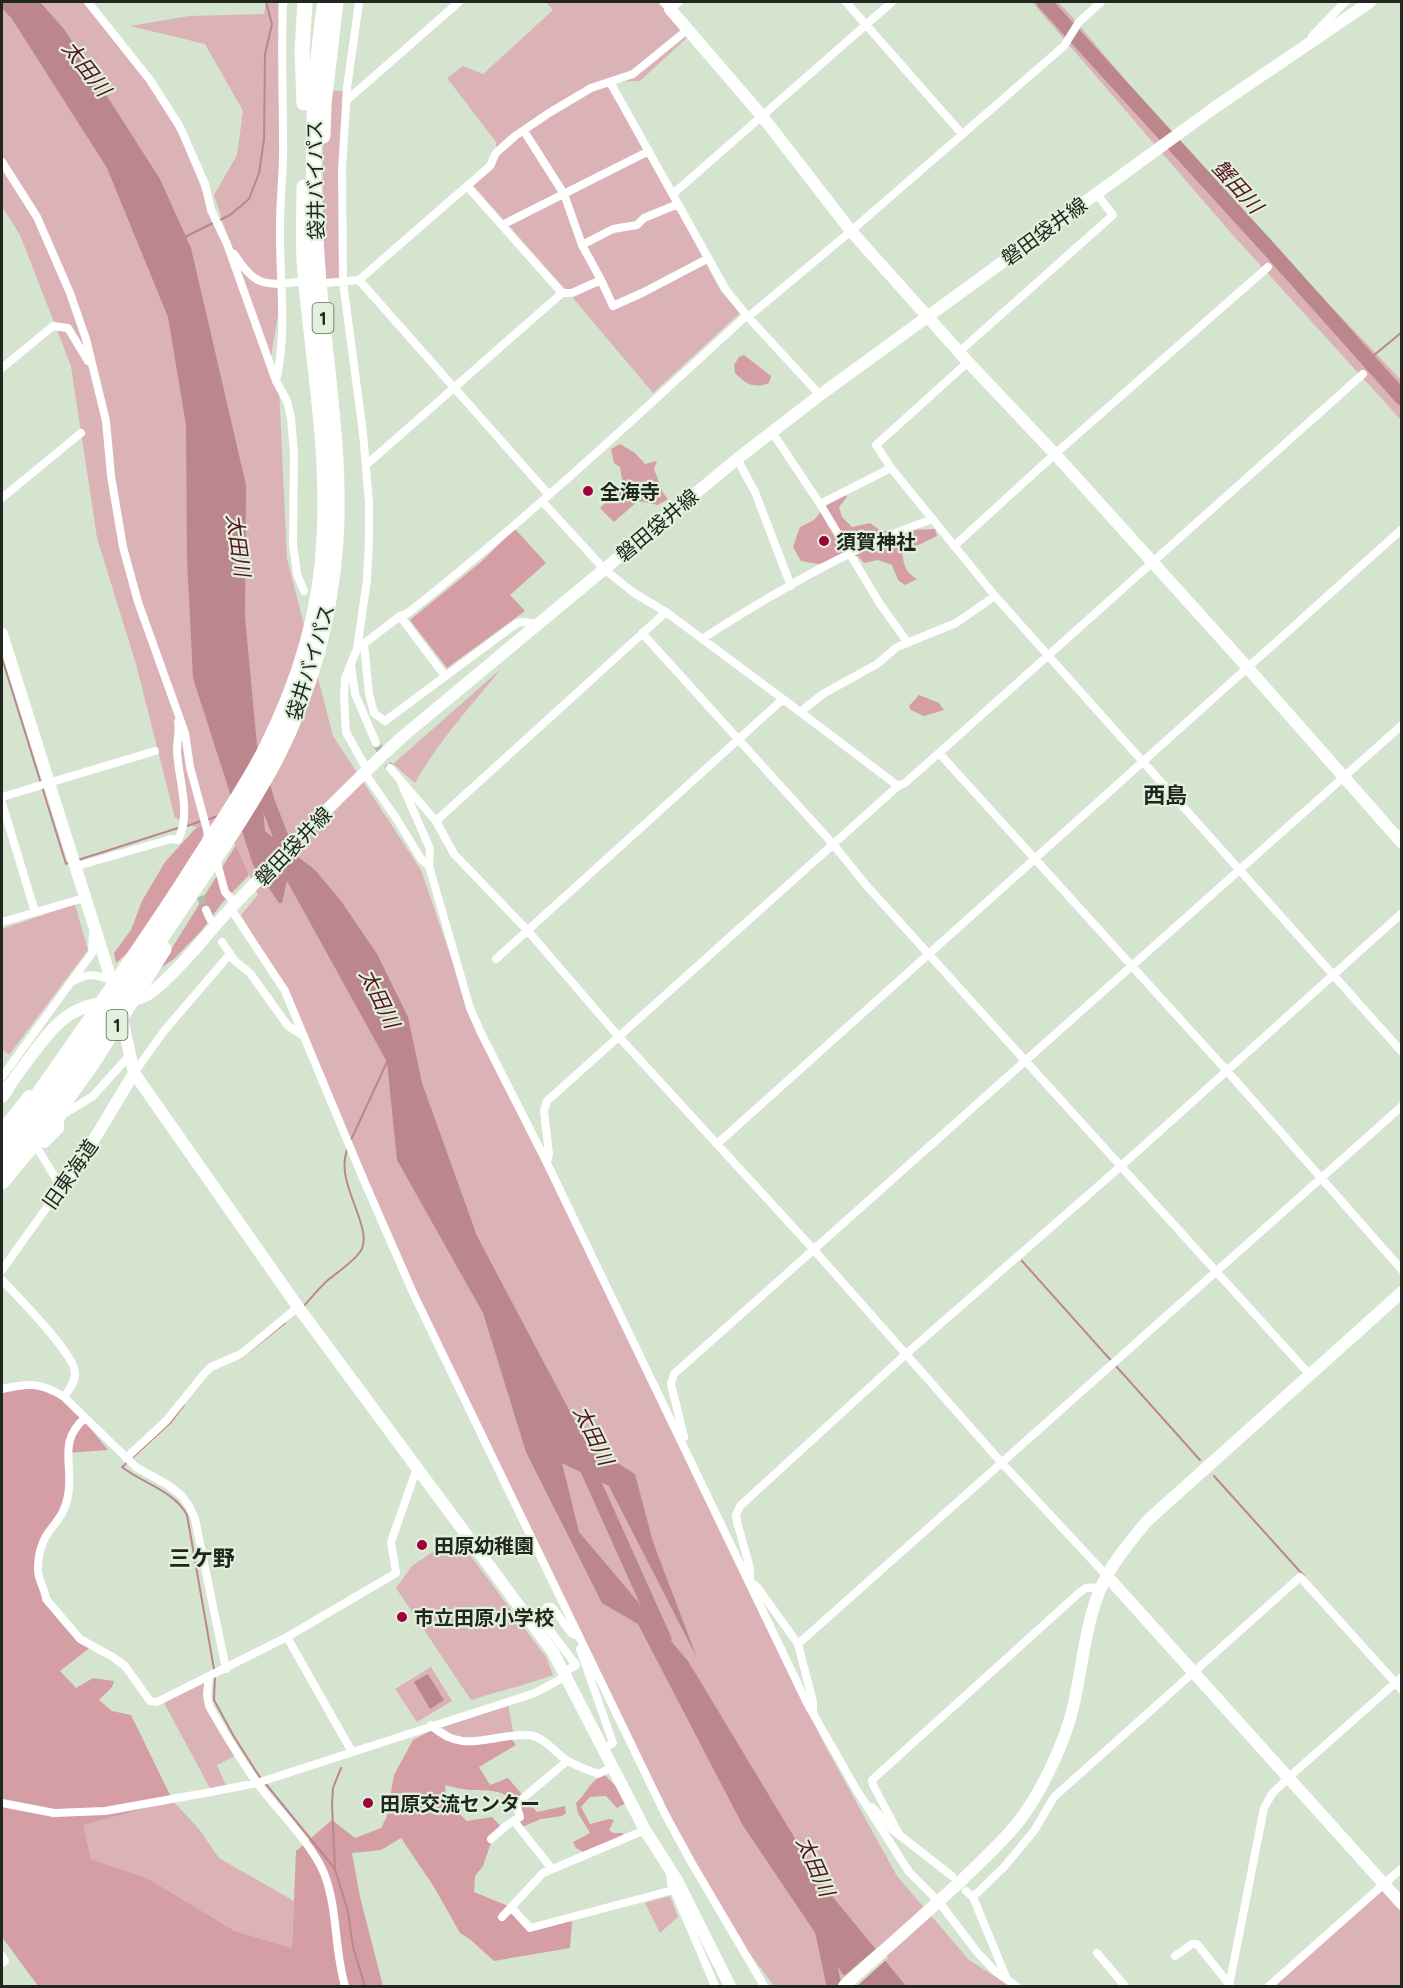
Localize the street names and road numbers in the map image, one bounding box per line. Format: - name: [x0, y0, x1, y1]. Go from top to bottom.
- street label: 袋井バイパス: [301, 120, 329, 240]
- street label: 磐田袋井線: [996, 191, 1092, 271]
- road number: 1: [312, 303, 334, 333]
- street label: 磐田袋井線: [611, 483, 703, 567]
- street label: 袋井バイパス: [281, 601, 339, 723]
- street label: 磐田袋井線: [249, 801, 337, 891]
- road number: 1: [106, 1010, 128, 1040]
- street label: 旧東海道: [37, 1134, 103, 1214]

